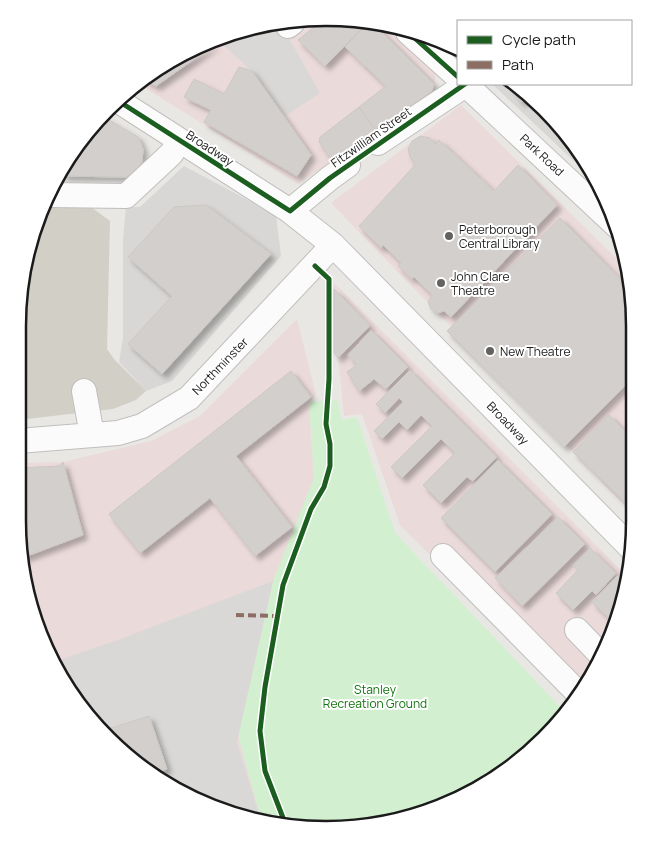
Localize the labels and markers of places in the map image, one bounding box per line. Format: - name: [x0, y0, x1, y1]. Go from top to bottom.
- place label: Peterborough Central Library: [459, 221, 540, 252]
- marker: Peterborough Central Library: [443, 230, 455, 242]
- place label: John Clare Theatre: [451, 268, 510, 299]
- marker: John Clare Theatre: [435, 277, 447, 289]
- place label: New Theatre: [500, 343, 570, 360]
- marker: New Theatre: [484, 345, 496, 357]

